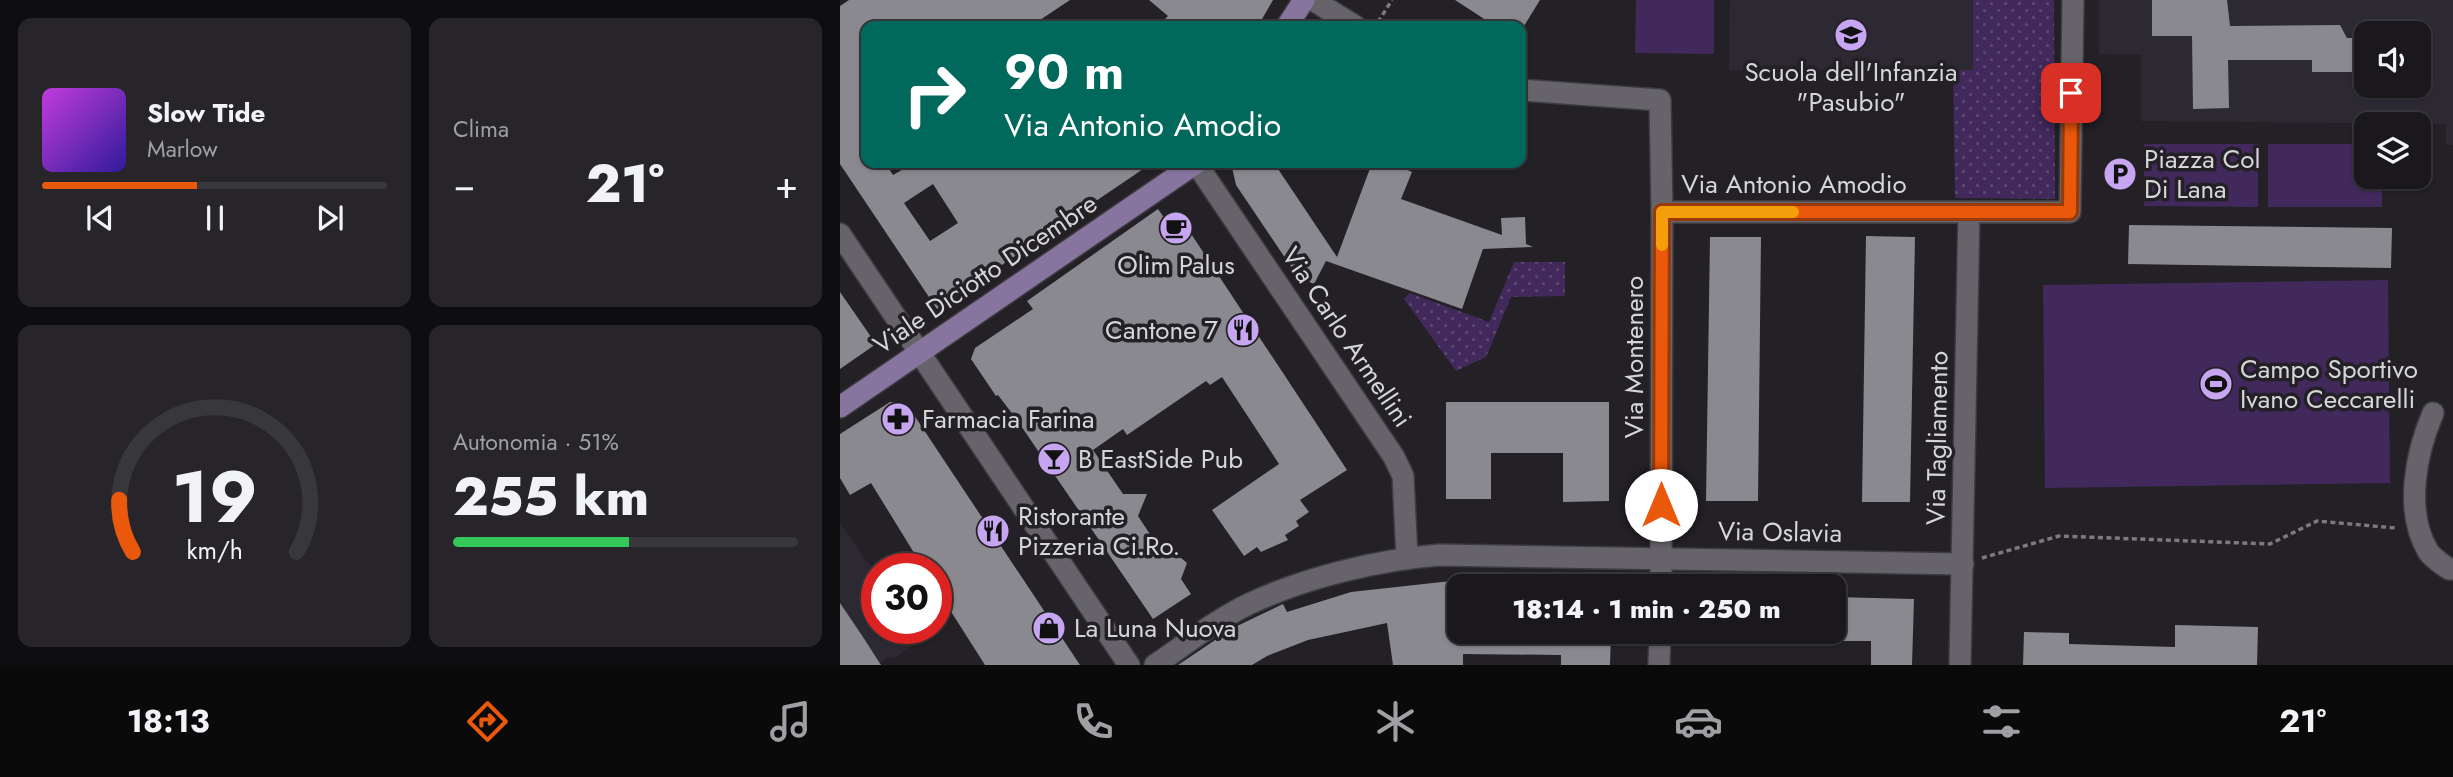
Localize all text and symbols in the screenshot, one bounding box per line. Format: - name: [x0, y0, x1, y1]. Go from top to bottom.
- school or university icon: Scuola dell'Infanzia "Pasubio": [1832, 16, 1870, 54]
- map controls: [2354, 21, 2431, 189]
- button: sound: [2354, 21, 2431, 98]
- text: 90 m: [1004, 37, 1124, 107]
- icon: right: [889, 49, 980, 140]
- place label: Scuola dell'Infanzia "Pasubio": [1744, 53, 1958, 121]
- pin: [2041, 63, 2101, 123]
- icon: arrive: [2052, 74, 2090, 112]
- text: Slow Tide: [147, 94, 266, 132]
- text: Via Antonio Amodio: [1004, 102, 1281, 148]
- text: Clima: [453, 112, 509, 146]
- button: layers: [2354, 112, 2431, 189]
- text: Marlow: [147, 132, 218, 166]
- place label: Piazza Col Di Lana: [2144, 140, 2261, 208]
- text: 21°: [586, 146, 664, 222]
- parking icon: Piazza Col Di Lana: [2101, 155, 2139, 193]
- text: −: [453, 157, 475, 212]
- text: +: [775, 157, 798, 212]
- street label: Via Antonio Amodio: [1681, 165, 1907, 203]
- street label: Viale Diciotto Dicembre: [865, 185, 1105, 363]
- icon: previous: [81, 199, 119, 237]
- icon: pause: [196, 199, 234, 237]
- icon: next: [311, 199, 349, 237]
- cafe icon: Olim Palus: [1157, 209, 1195, 247]
- street label: Via Carlo Armellini: [1272, 239, 1422, 435]
- place label: Olim Palus: [1117, 246, 1235, 284]
- street label: Via Montenero: [1615, 276, 1653, 438]
- place label: Cantone 7: [1105, 311, 1218, 349]
- restaurant icon: Cantone 7: [1224, 311, 1262, 349]
- place label: Campo Sportivo Ivano Ceccarelli: [2240, 350, 2418, 418]
- street label: Via Tagliamento: [1916, 351, 1958, 525]
- sports icon: Campo Sportivo Ivano Ceccarelli: [2197, 365, 2235, 403]
- pharmacy icon: Farmacia Farina: [879, 400, 917, 438]
- place label: Farmacia Farina: [922, 400, 1094, 438]
- text: Autonomia · 51%: [453, 425, 619, 459]
- bar icon: B EastSide Pub: [1035, 440, 1073, 478]
- place label: B EastSide Pub: [1078, 440, 1243, 478]
- text: 19: [172, 444, 257, 549]
- text: 255 km: [453, 459, 649, 535]
- position arrow: [1624, 468, 1698, 542]
- place label: Ristorante Pizzeria Ci.Ro.: [1018, 497, 1180, 565]
- restaurant icon: Ristorante Pizzeria Ci.Ro.: [974, 512, 1012, 550]
- street label: Via Oslavia: [1718, 512, 1842, 552]
- text: km/h: [186, 532, 243, 568]
- speed limit sign: 30: [861, 553, 952, 644]
- text: 18:14 · 1 min · 250 m: [1512, 590, 1781, 628]
- shop icon: La Luna Nuova: [1030, 609, 1068, 647]
- place label: La Luna Nuova: [1074, 609, 1236, 647]
- icon: directions: [463, 697, 512, 746]
- icon: music: [766, 697, 815, 746]
- icon: phone: [1069, 697, 1118, 746]
- icon: climate: [1371, 697, 1420, 746]
- icon: car: [1674, 697, 1723, 746]
- icon: filters: [1977, 697, 2026, 746]
- text: 18:13: [127, 698, 210, 744]
- text: 21°: [2279, 698, 2326, 744]

